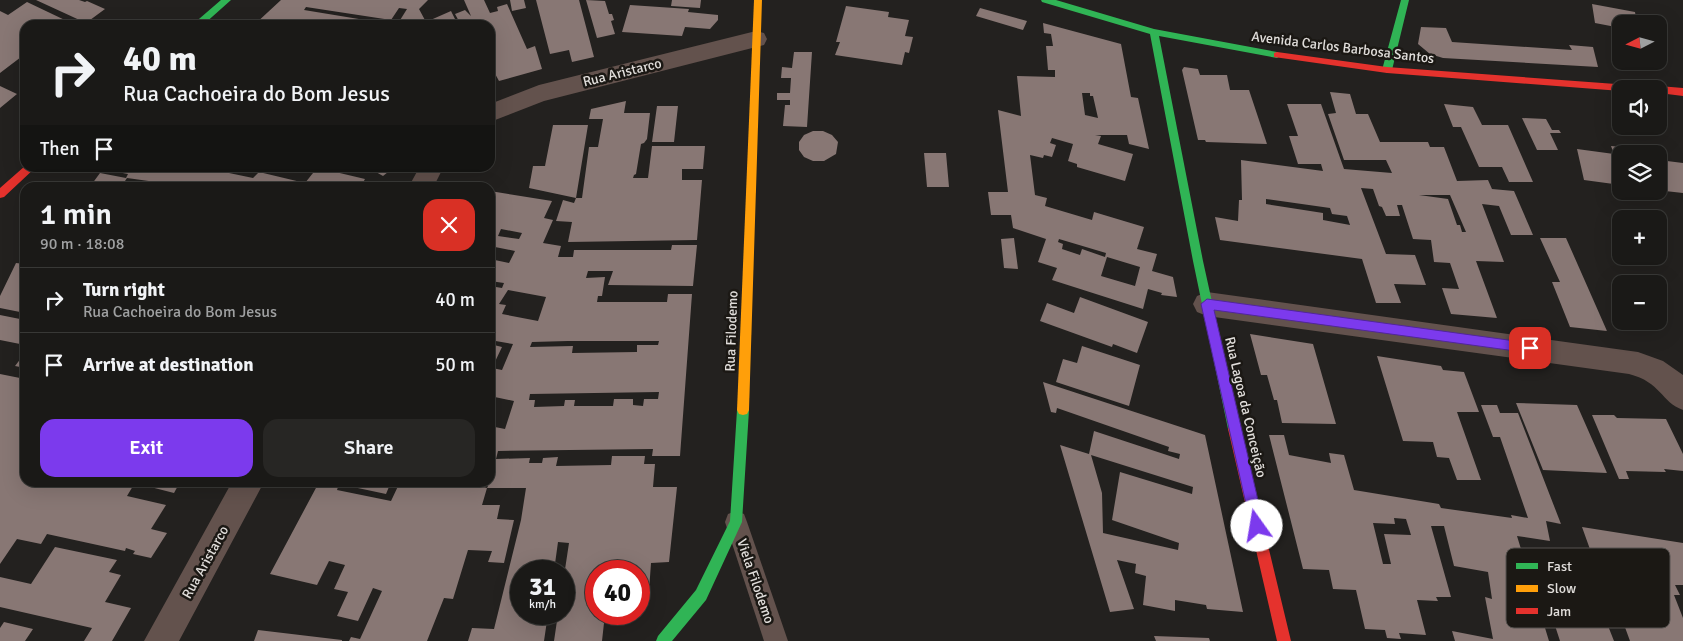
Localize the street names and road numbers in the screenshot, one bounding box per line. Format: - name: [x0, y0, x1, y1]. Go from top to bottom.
- street label: Avenida Carlos Barbosa Santos: [1251, 28, 1435, 67]
- street label: Rua Aristarco: [581, 55, 663, 90]
- street label: Rua Filodemo: [722, 290, 741, 372]
- street label: Rua Lagoa da Conceição: [1221, 335, 1270, 479]
- street label: Rua Aristarco: [178, 523, 232, 602]
- street label: Viela Filodemo: [733, 537, 778, 626]

